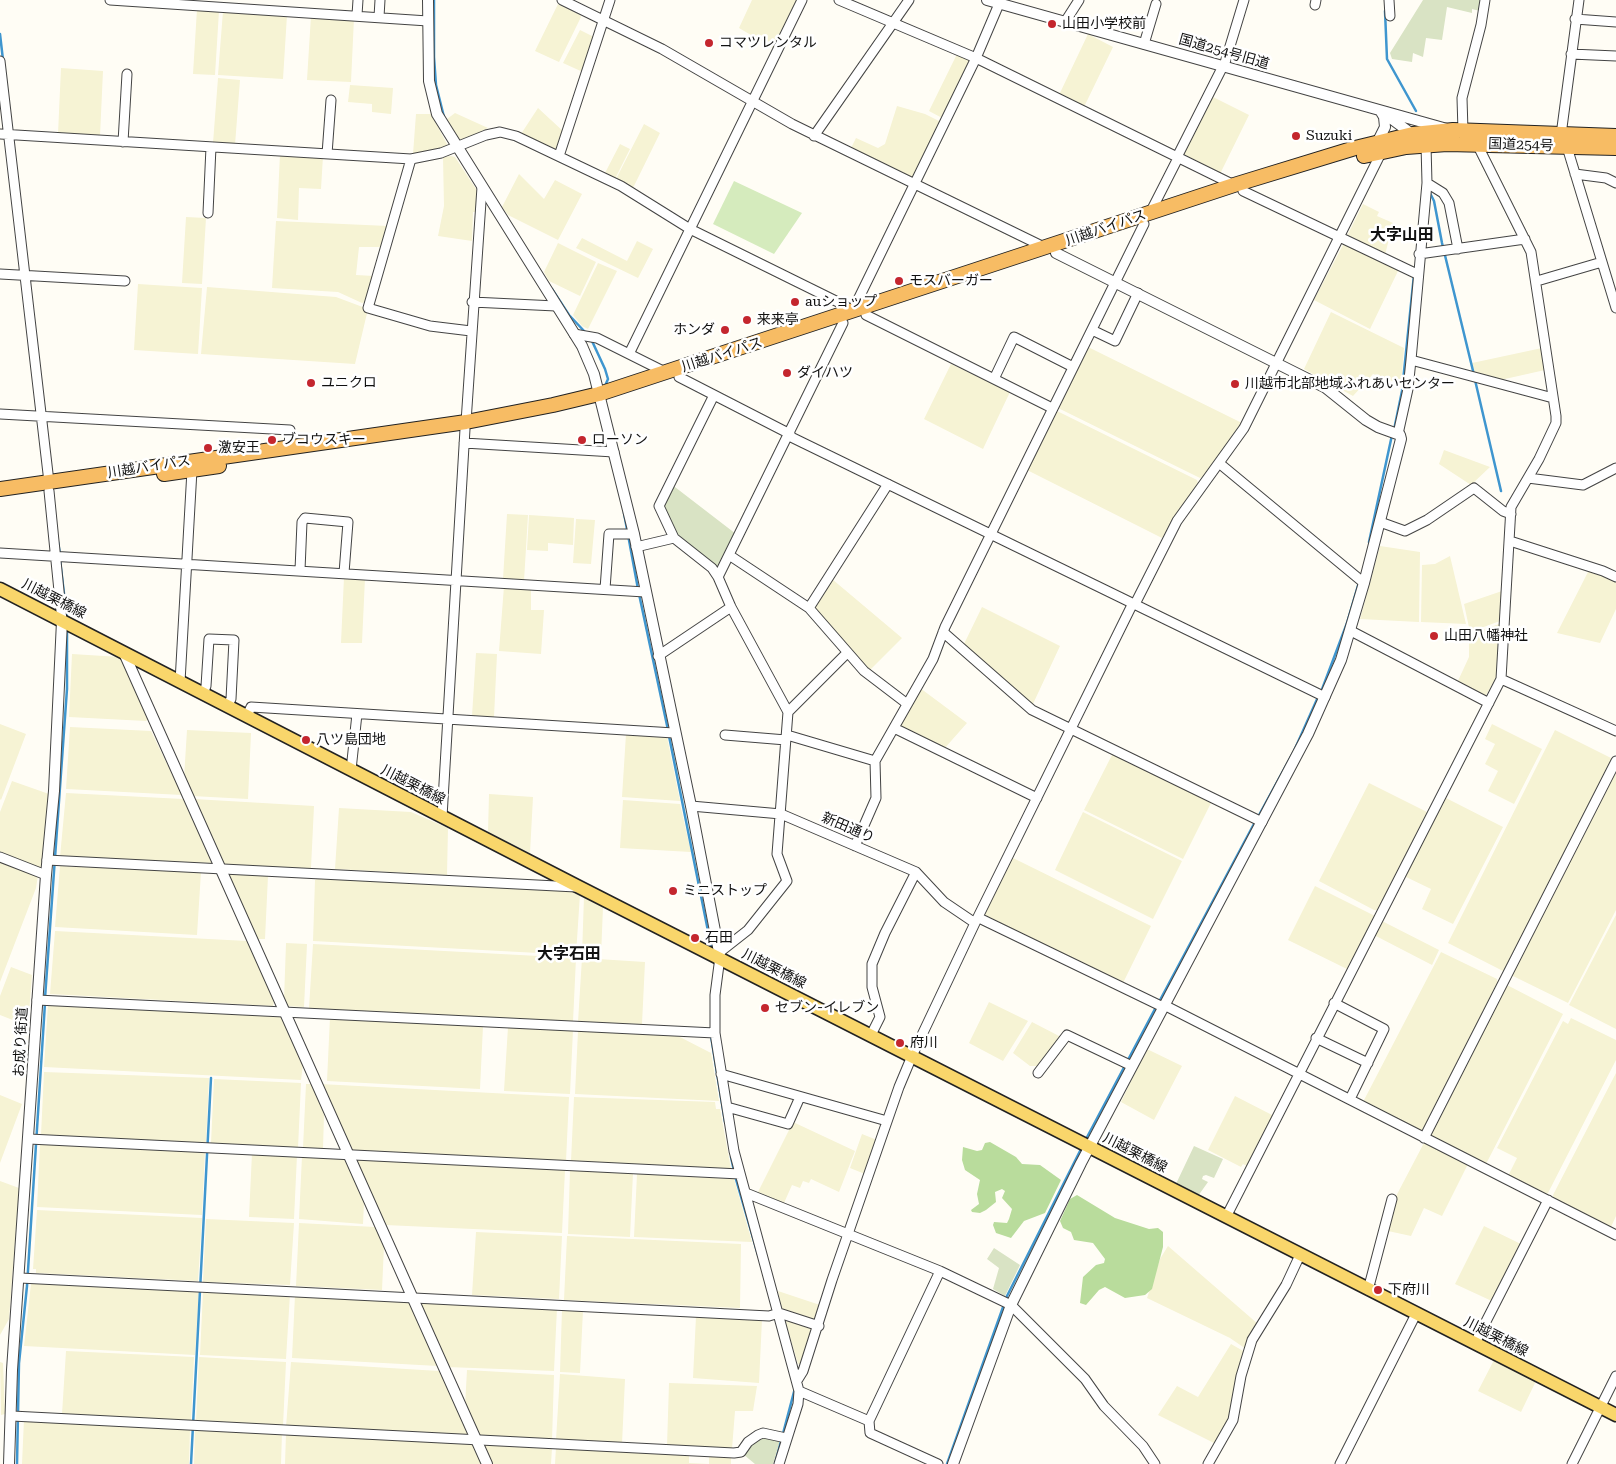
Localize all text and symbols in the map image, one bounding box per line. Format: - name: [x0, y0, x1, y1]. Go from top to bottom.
- place label: 山田小学校前: [1062, 16, 1146, 32]
- marker: 山田小学校前: [1046, 18, 1058, 30]
- street label: 国道254号旧道: [1177, 31, 1271, 73]
- place label: コマツレンタル: [719, 35, 817, 51]
- marker: コマツレンタル: [703, 37, 715, 49]
- place label: Suzuki: [1306, 128, 1352, 144]
- marker: Suzuki: [1290, 130, 1302, 142]
- street label: 国道254号: [1488, 135, 1554, 155]
- street label: 川越バイパス: [1064, 206, 1148, 250]
- district label: 大字山田: [1370, 225, 1434, 245]
- place label: モスバーガー: [909, 273, 993, 289]
- marker: モスバーガー: [893, 275, 905, 287]
- place label: auショップ: [805, 294, 877, 310]
- marker: auショップ: [789, 296, 801, 308]
- place label: 来来亭: [757, 312, 799, 328]
- marker: 来来亭: [741, 314, 753, 326]
- place label: ホンダ: [673, 322, 715, 338]
- marker: ホンダ: [719, 324, 731, 336]
- street label: 川越バイパス: [679, 334, 765, 376]
- place label: ダイハツ: [797, 365, 853, 381]
- marker: ダイハツ: [781, 367, 793, 379]
- place label: ユニクロ: [321, 375, 377, 391]
- place label: 川越市北部地域ふれあいセンター: [1245, 376, 1455, 392]
- marker: ユニクロ: [305, 377, 317, 389]
- marker: 川越市北部地域ふれあいセンター: [1229, 378, 1241, 390]
- place label: ブコウスキー: [282, 432, 366, 448]
- place label: ローソン: [592, 432, 648, 448]
- marker: ブコウスキー: [266, 434, 278, 446]
- marker: ローソン: [576, 434, 588, 446]
- place label: 激安王: [218, 440, 260, 456]
- marker: 激安王: [202, 442, 214, 454]
- street label: 川越バイパス: [106, 452, 192, 482]
- street label: 川越栗橋線: [19, 576, 89, 622]
- place label: 山田八幡神社: [1444, 628, 1528, 644]
- marker: 山田八幡神社: [1428, 630, 1440, 642]
- place label: 八ツ島団地: [316, 732, 386, 748]
- marker: 八ツ島団地: [300, 734, 312, 746]
- street label: 川越栗橋線: [378, 762, 448, 808]
- street label: 新田通り: [819, 809, 877, 847]
- place label: ミニストップ: [683, 883, 767, 899]
- marker: ミニストップ: [667, 885, 679, 897]
- place label: 石田: [705, 930, 733, 946]
- marker: 石田: [689, 932, 701, 944]
- district label: 大字石田: [537, 944, 601, 964]
- street label: 川越栗橋線: [739, 946, 809, 992]
- place label: セブン-イレブン: [775, 1000, 879, 1016]
- marker: セブン-イレブン: [759, 1002, 771, 1014]
- street label: お成り街道: [11, 1007, 31, 1077]
- place label: 府川: [910, 1035, 938, 1051]
- marker: 府川: [894, 1037, 906, 1049]
- street label: 川越栗橋線: [1100, 1130, 1170, 1176]
- place label: 下府川: [1388, 1282, 1430, 1298]
- marker: 下府川: [1372, 1284, 1384, 1296]
- street label: 川越栗橋線: [1461, 1314, 1531, 1360]

